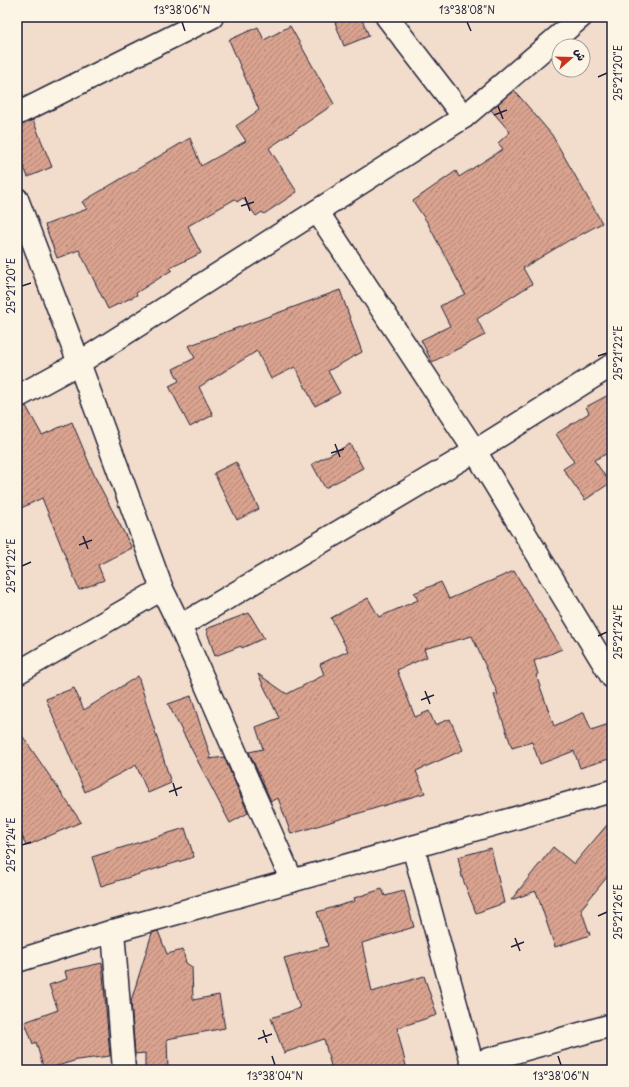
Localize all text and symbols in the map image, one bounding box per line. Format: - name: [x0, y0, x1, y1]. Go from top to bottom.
- text: 13°38'06"N: [154, 2, 210, 17]
- text: 13°38'08"N: [439, 2, 495, 17]
- north arrow: [551, 38, 591, 78]
- text: 25°21'20"E: [610, 45, 625, 101]
- text: ش: [571, 46, 591, 63]
- text: 25°21'20"E: [3, 258, 18, 314]
- text: 25°21'22"E: [610, 325, 625, 381]
- text: 25°21'22"E: [3, 538, 18, 594]
- text: 25°21'24"E: [610, 604, 625, 660]
- text: 25°21'24"E: [3, 817, 18, 873]
- text: 25°21'26"E: [610, 884, 625, 940]
- text: 13°38'04"N: [247, 1068, 303, 1083]
- text: 13°38'06"N: [533, 1068, 589, 1083]

